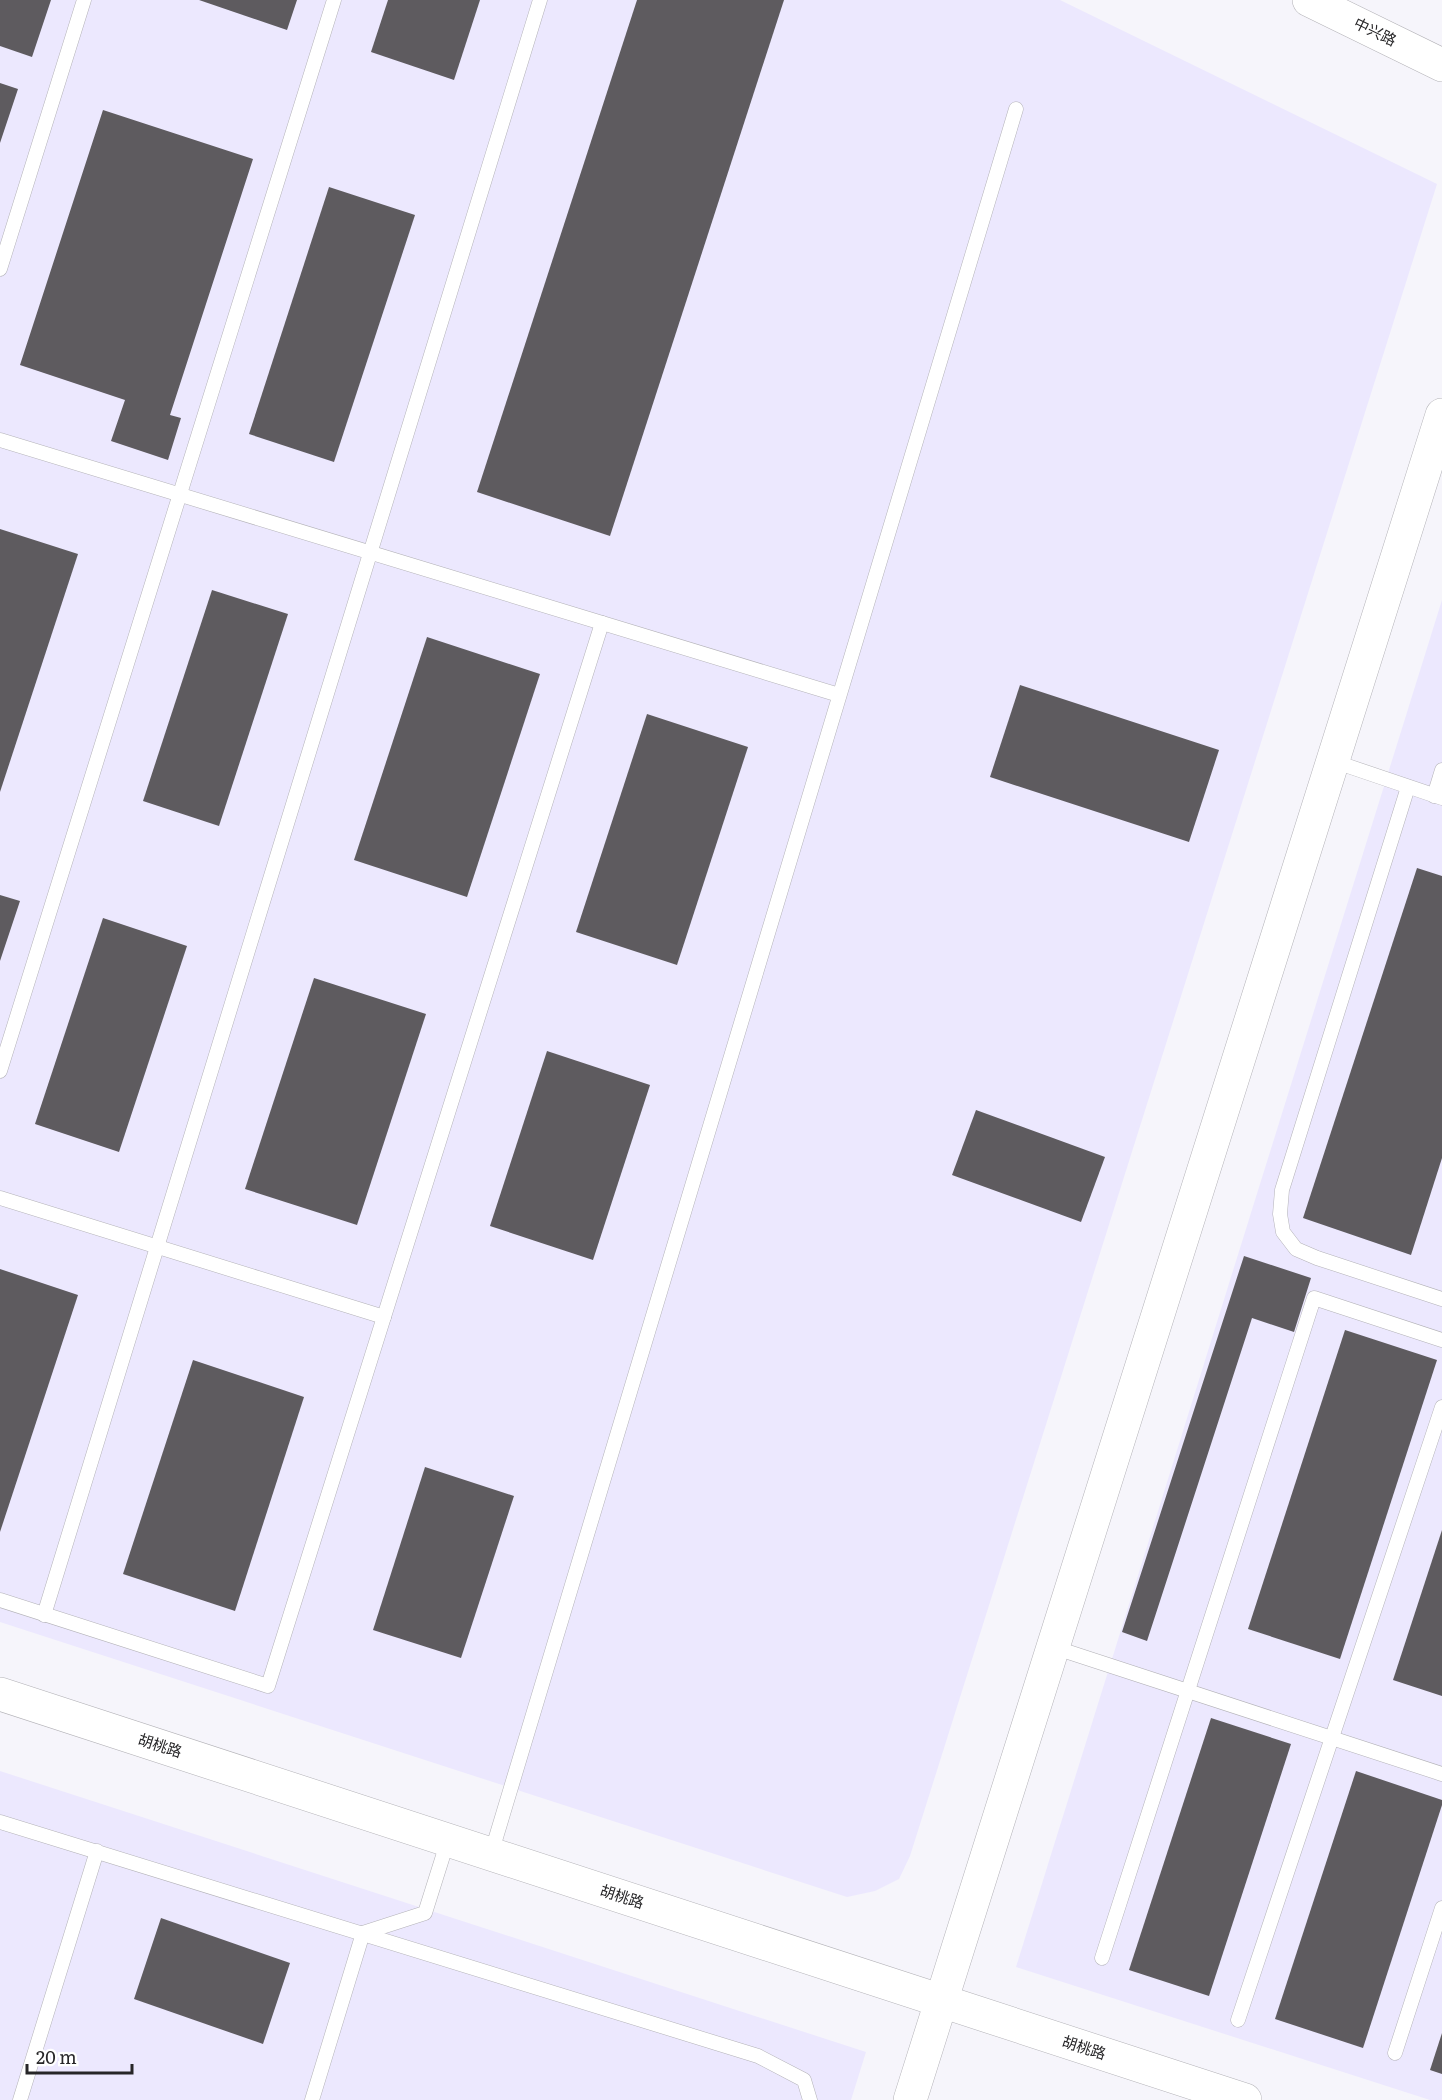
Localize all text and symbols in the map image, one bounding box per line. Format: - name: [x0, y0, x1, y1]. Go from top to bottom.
- street label: 中兴路: [1350, 10, 1401, 51]
- street label: 胡桃路: [136, 1727, 185, 1762]
- street label: 胡桃路: [598, 1878, 647, 1913]
- street label: 胡桃路: [1060, 2029, 1109, 2064]
- scale bar: [27, 2037, 132, 2075]
- text: 20 m: [36, 2043, 77, 2070]

